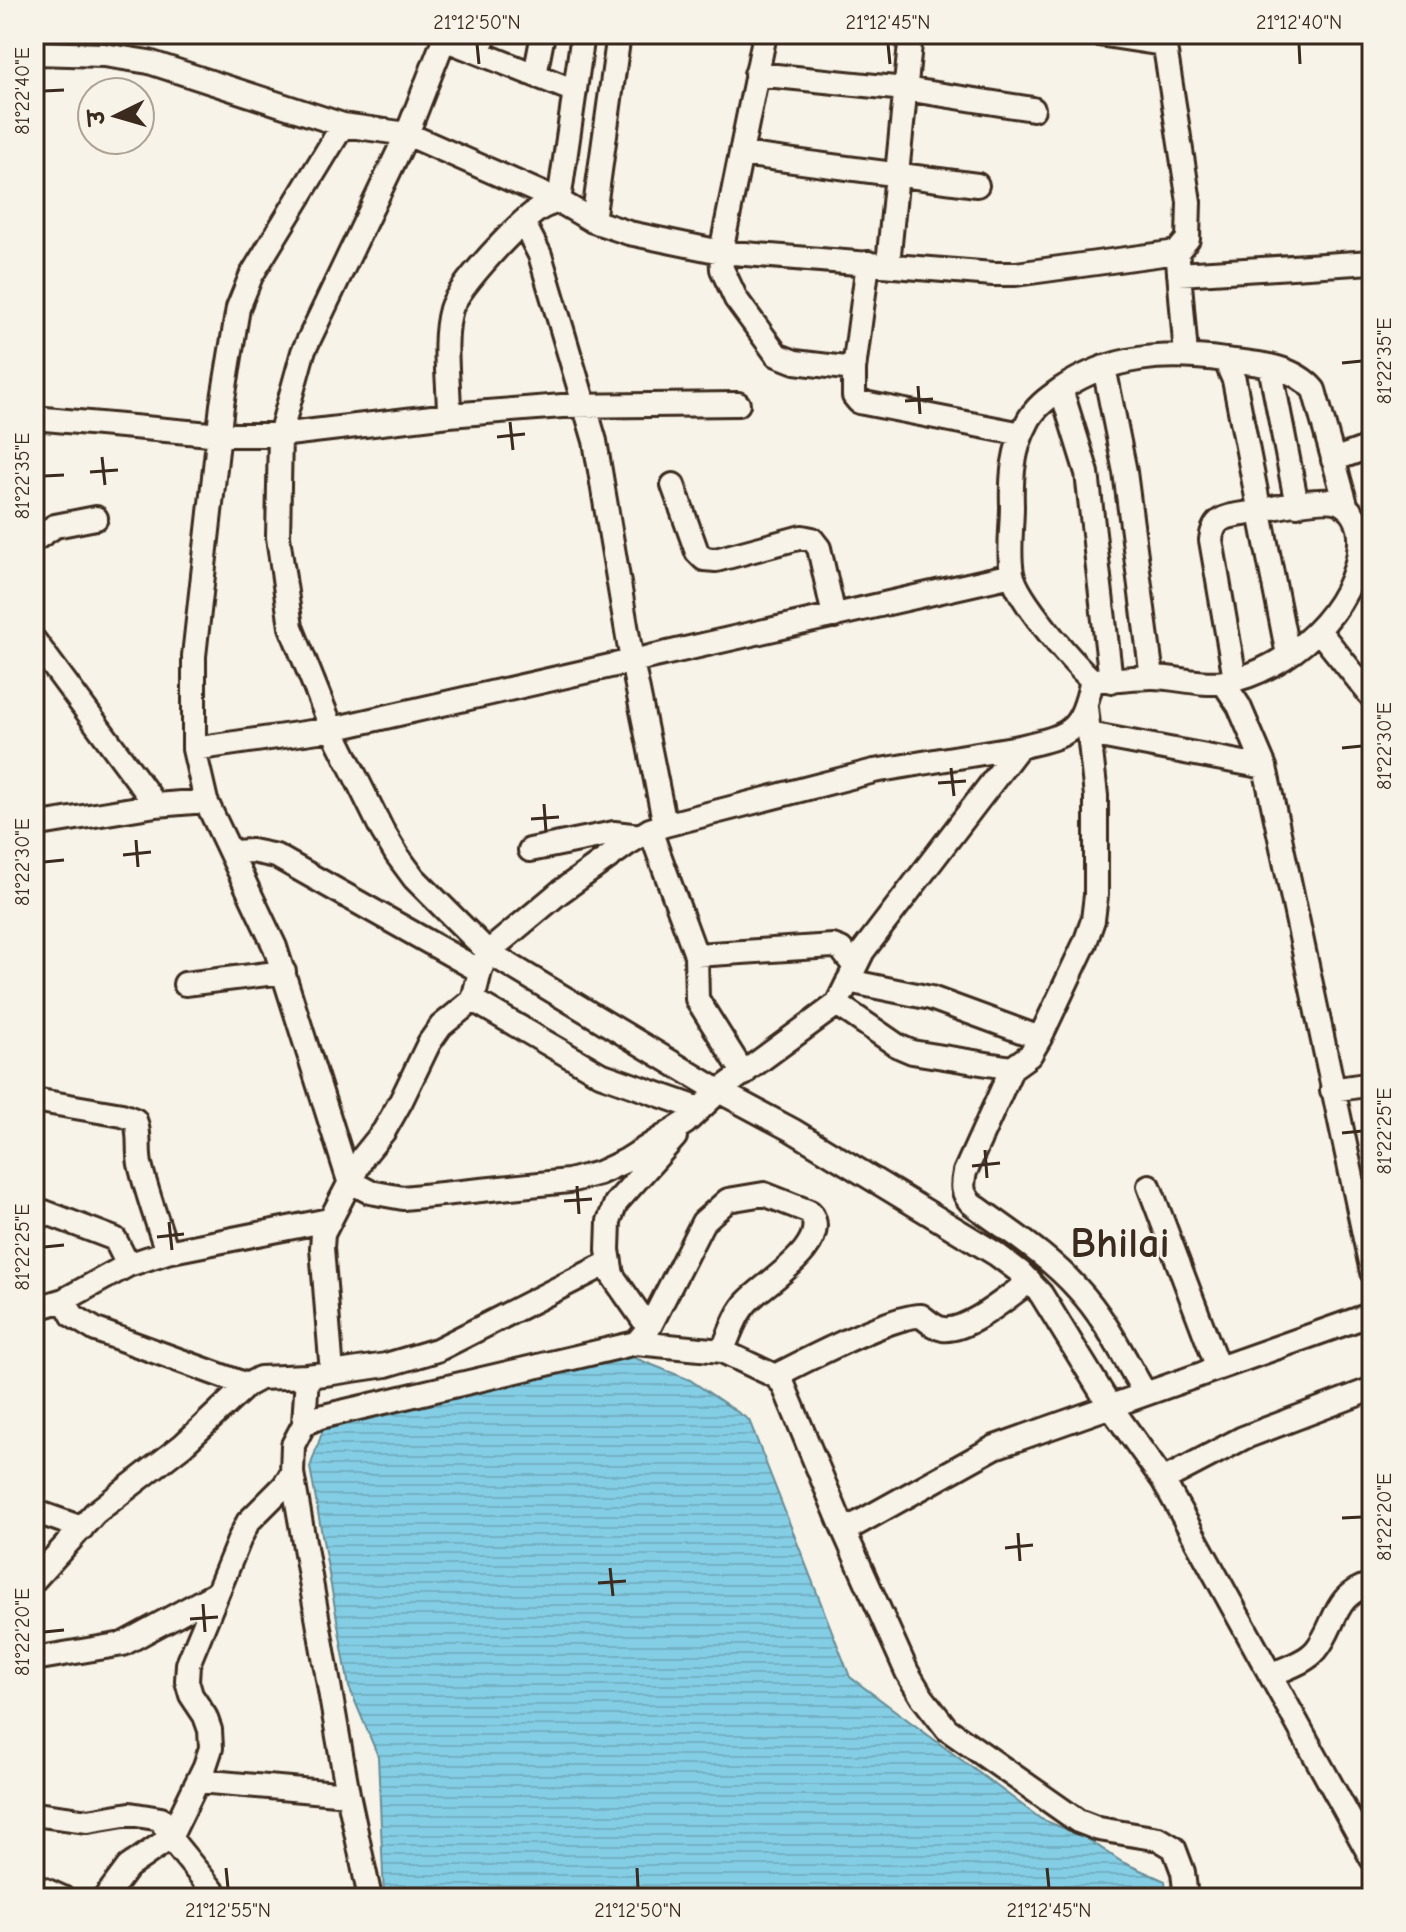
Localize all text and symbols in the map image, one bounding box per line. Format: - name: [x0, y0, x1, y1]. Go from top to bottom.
- text: 21°12'50"N: [433, 11, 521, 34]
- text: 21°12'45"N: [846, 11, 930, 34]
- text: 21°12'40"N: [1256, 11, 1342, 34]
- text: 81°22'40"E: [11, 47, 34, 135]
- north arrow: [76, 76, 156, 156]
- text: उ: [83, 107, 111, 128]
- text: 81°22'35"E: [1373, 318, 1396, 404]
- text: 81°22'35"E: [11, 433, 34, 519]
- text: 81°22'30"E: [1373, 702, 1396, 790]
- text: 81°22'30"E: [11, 818, 34, 906]
- text: 81°22'25"E: [1373, 1088, 1396, 1174]
- text: 81°22'25"E: [11, 1204, 34, 1290]
- district label: Bhilai: [1070, 1219, 1170, 1268]
- text: 81°22'20"E: [1373, 1473, 1396, 1561]
- text: 81°22'20"E: [11, 1588, 34, 1676]
- text: 21°12'55"N: [185, 1899, 271, 1922]
- text: 21°12'50"N: [594, 1899, 682, 1922]
- text: 21°12'45"N: [1007, 1899, 1091, 1922]

